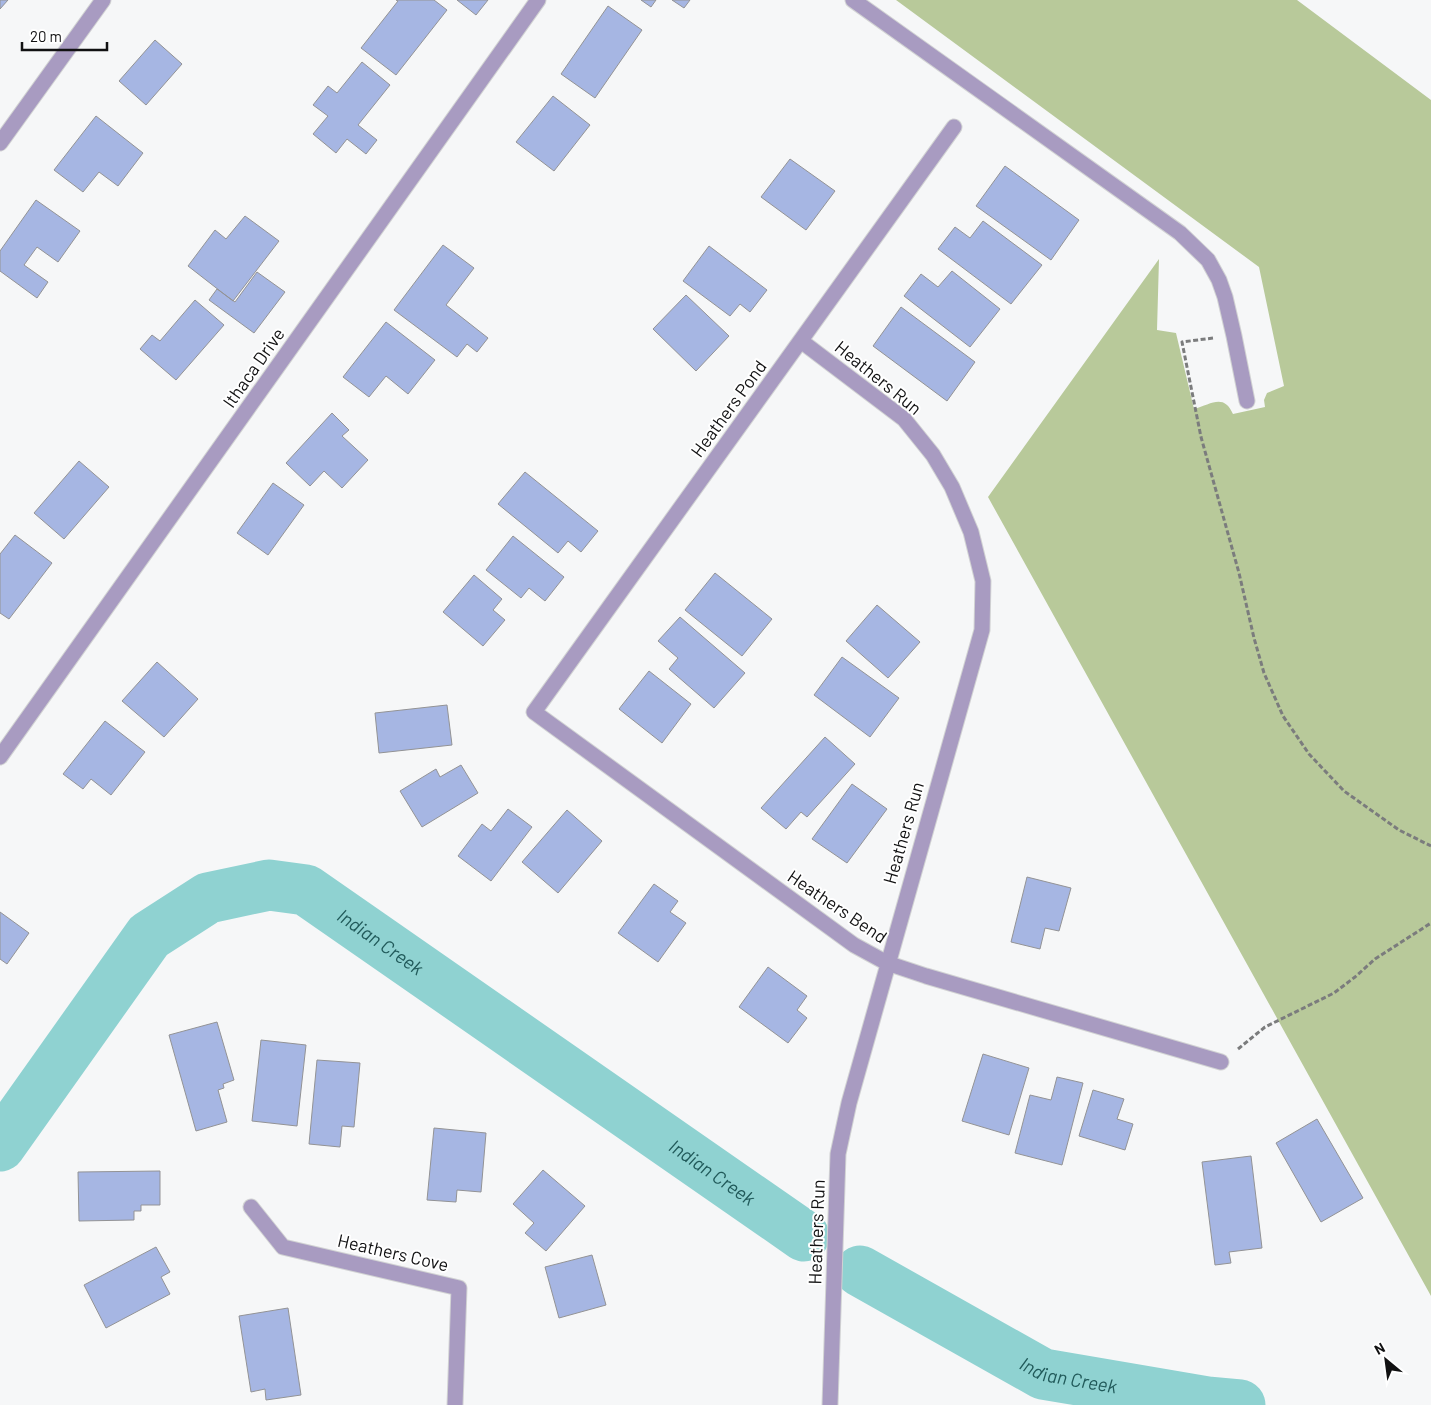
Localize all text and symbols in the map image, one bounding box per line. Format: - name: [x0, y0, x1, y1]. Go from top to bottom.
- scale bar: [22, 20, 108, 52]
- text: 20 m: [30, 27, 62, 45]
- street label: Ithaca Drive: [218, 323, 289, 412]
- street label: Heathers Run: [831, 336, 926, 419]
- street label: Heathers Pond: [686, 356, 771, 461]
- street label: Heathers Run: [878, 779, 928, 886]
- street label: Heathers Bend: [784, 865, 891, 947]
- water label: Indian Creek: [333, 903, 429, 980]
- water label: Indian Creek: [665, 1134, 761, 1210]
- street label: Heathers Run: [803, 1179, 829, 1285]
- street label: Heathers Cove: [336, 1229, 451, 1275]
- north arrow: [1361, 1335, 1411, 1385]
- text: N: [1371, 1339, 1388, 1358]
- water label: Indian Creek: [1016, 1351, 1120, 1398]

